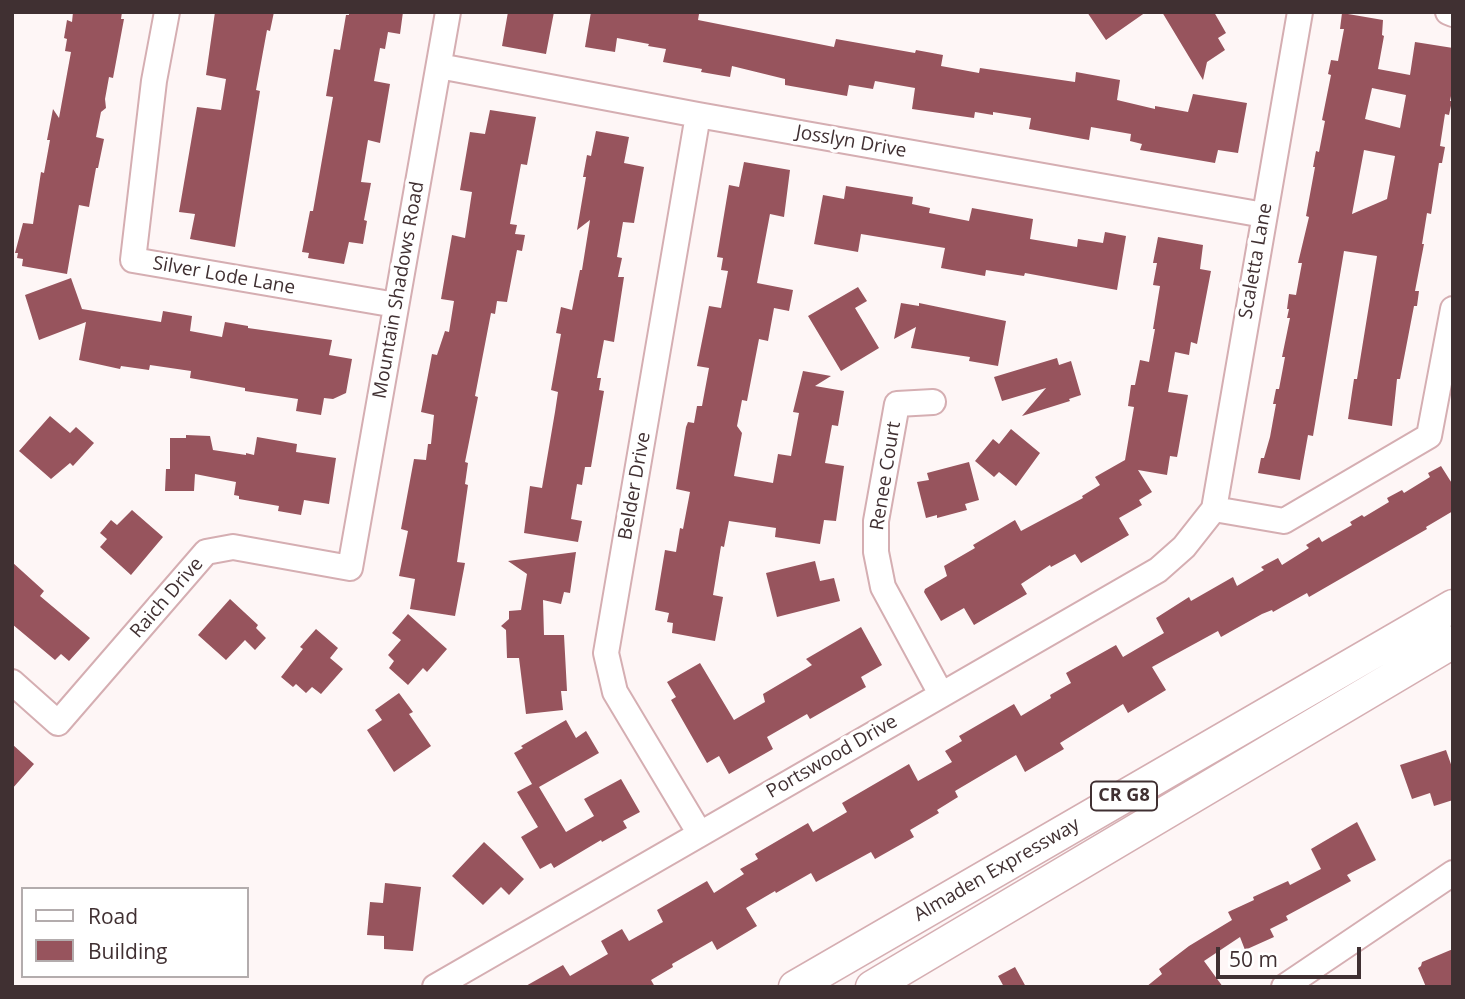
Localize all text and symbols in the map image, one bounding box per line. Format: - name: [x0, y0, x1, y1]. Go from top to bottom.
- street label: Josslyn Drive: [794, 121, 908, 163]
- street label: Mountain Shadows Road: [369, 180, 429, 400]
- street label: Scaletta Lane: [1235, 201, 1277, 321]
- street label: Silver Lode Lane: [151, 252, 297, 300]
- street label: Renee Court: [866, 420, 906, 532]
- street label: Belder Drive: [614, 430, 656, 542]
- street label: Raich Drive: [126, 553, 208, 643]
- street label: Portswood Drive: [763, 710, 901, 804]
- road number: CR G8: [1091, 782, 1157, 810]
- street label: Almaden Expressway: [910, 813, 1084, 927]
- legend: [21, 887, 248, 978]
- text: Road: [88, 902, 138, 930]
- scale bar: [1220, 932, 1365, 976]
- text: Building: [88, 937, 167, 965]
- text: 50 m: [1229, 945, 1278, 973]

